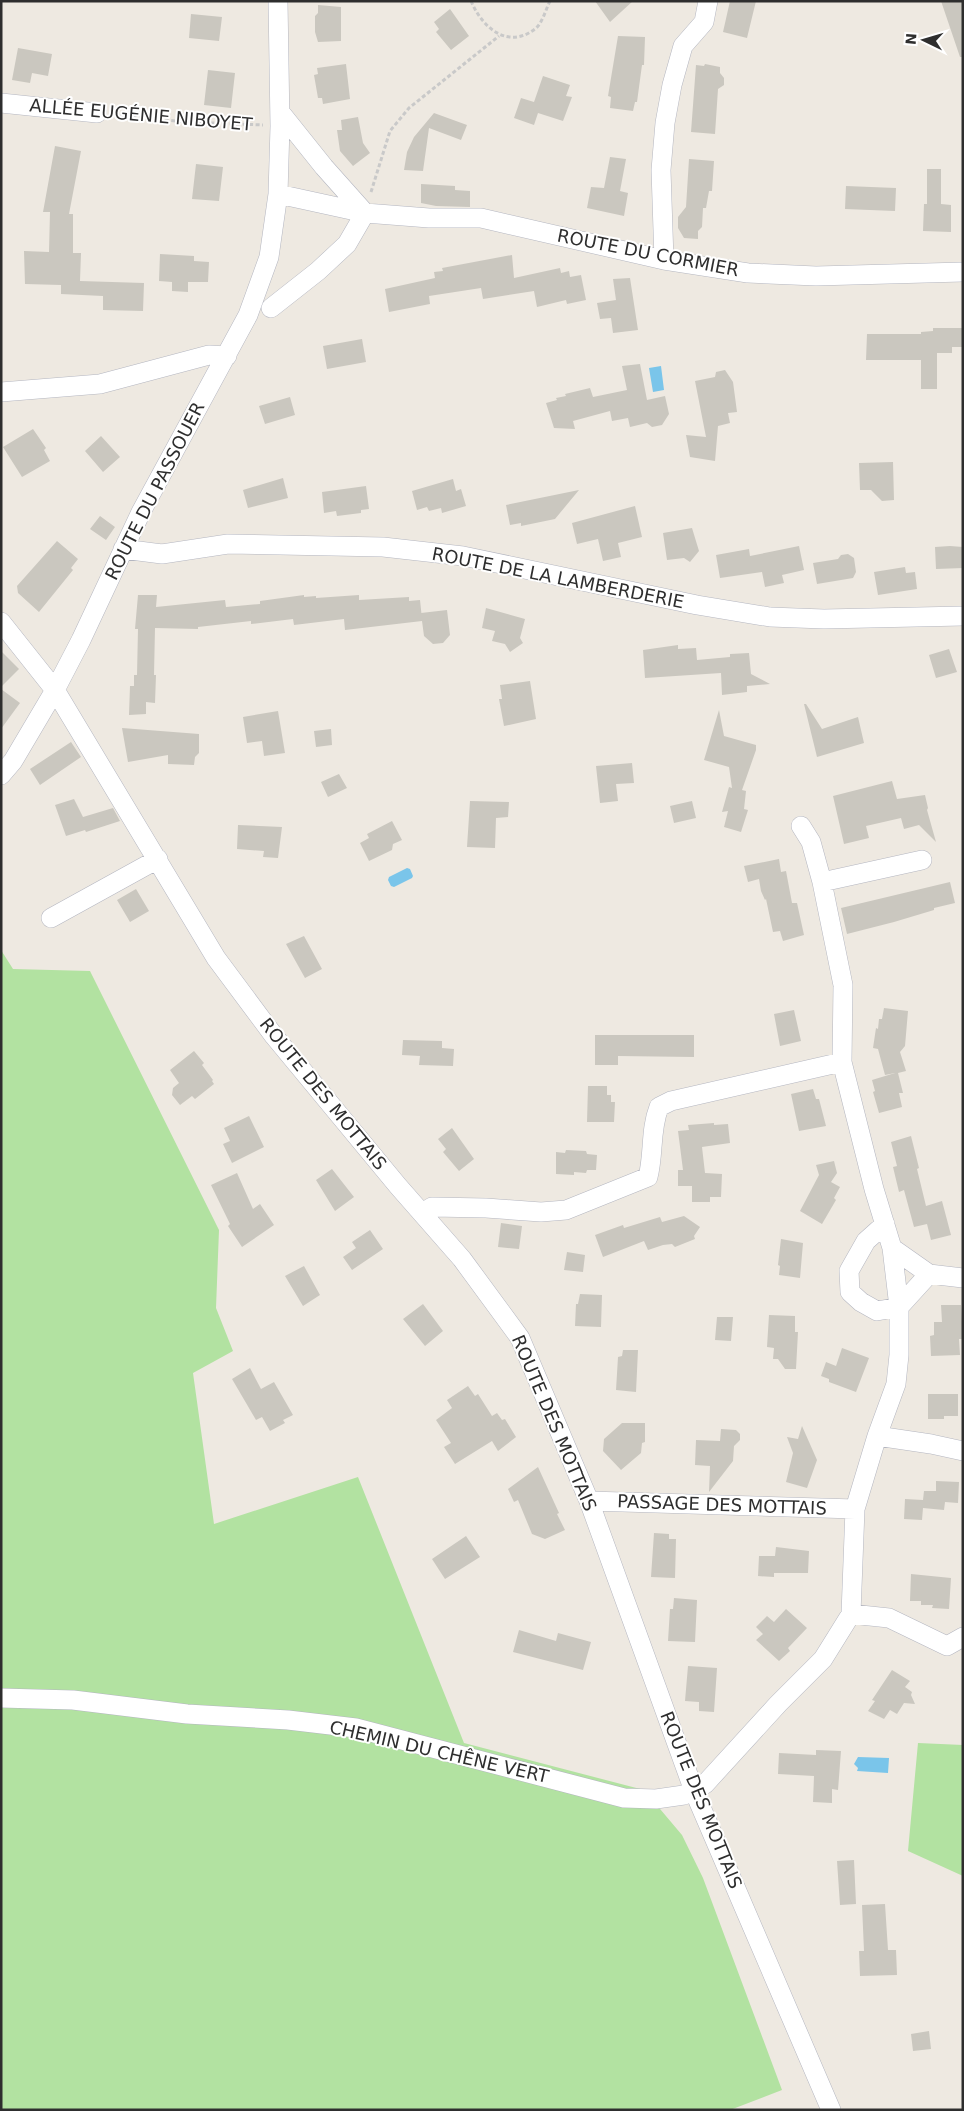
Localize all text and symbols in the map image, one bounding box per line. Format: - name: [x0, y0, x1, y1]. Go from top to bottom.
- north arrow: [899, 15, 949, 65]
- text: N: [903, 32, 920, 45]
- street label: ALLÉE EUGÉNIE NIBOYET: [29, 94, 254, 135]
- street label: ROUTE DU CORMIER: [555, 225, 741, 280]
- street label: ROUTE DU PASSOUER: [101, 398, 209, 583]
- street label: ROUTE DE LA LAMBERDERIE: [430, 543, 686, 612]
- street label: ROUTE DES MOTTAIS: [256, 1014, 391, 1174]
- street label: ROUTE DES MOTTAIS: [508, 1332, 601, 1514]
- street label: PASSAGE DES MOTTAIS: [617, 1490, 827, 1519]
- street label: ROUTE DES MOTTAIS: [656, 1708, 747, 1892]
- street label: CHEMIN DU CHÊNE VERT: [328, 1716, 552, 1787]

